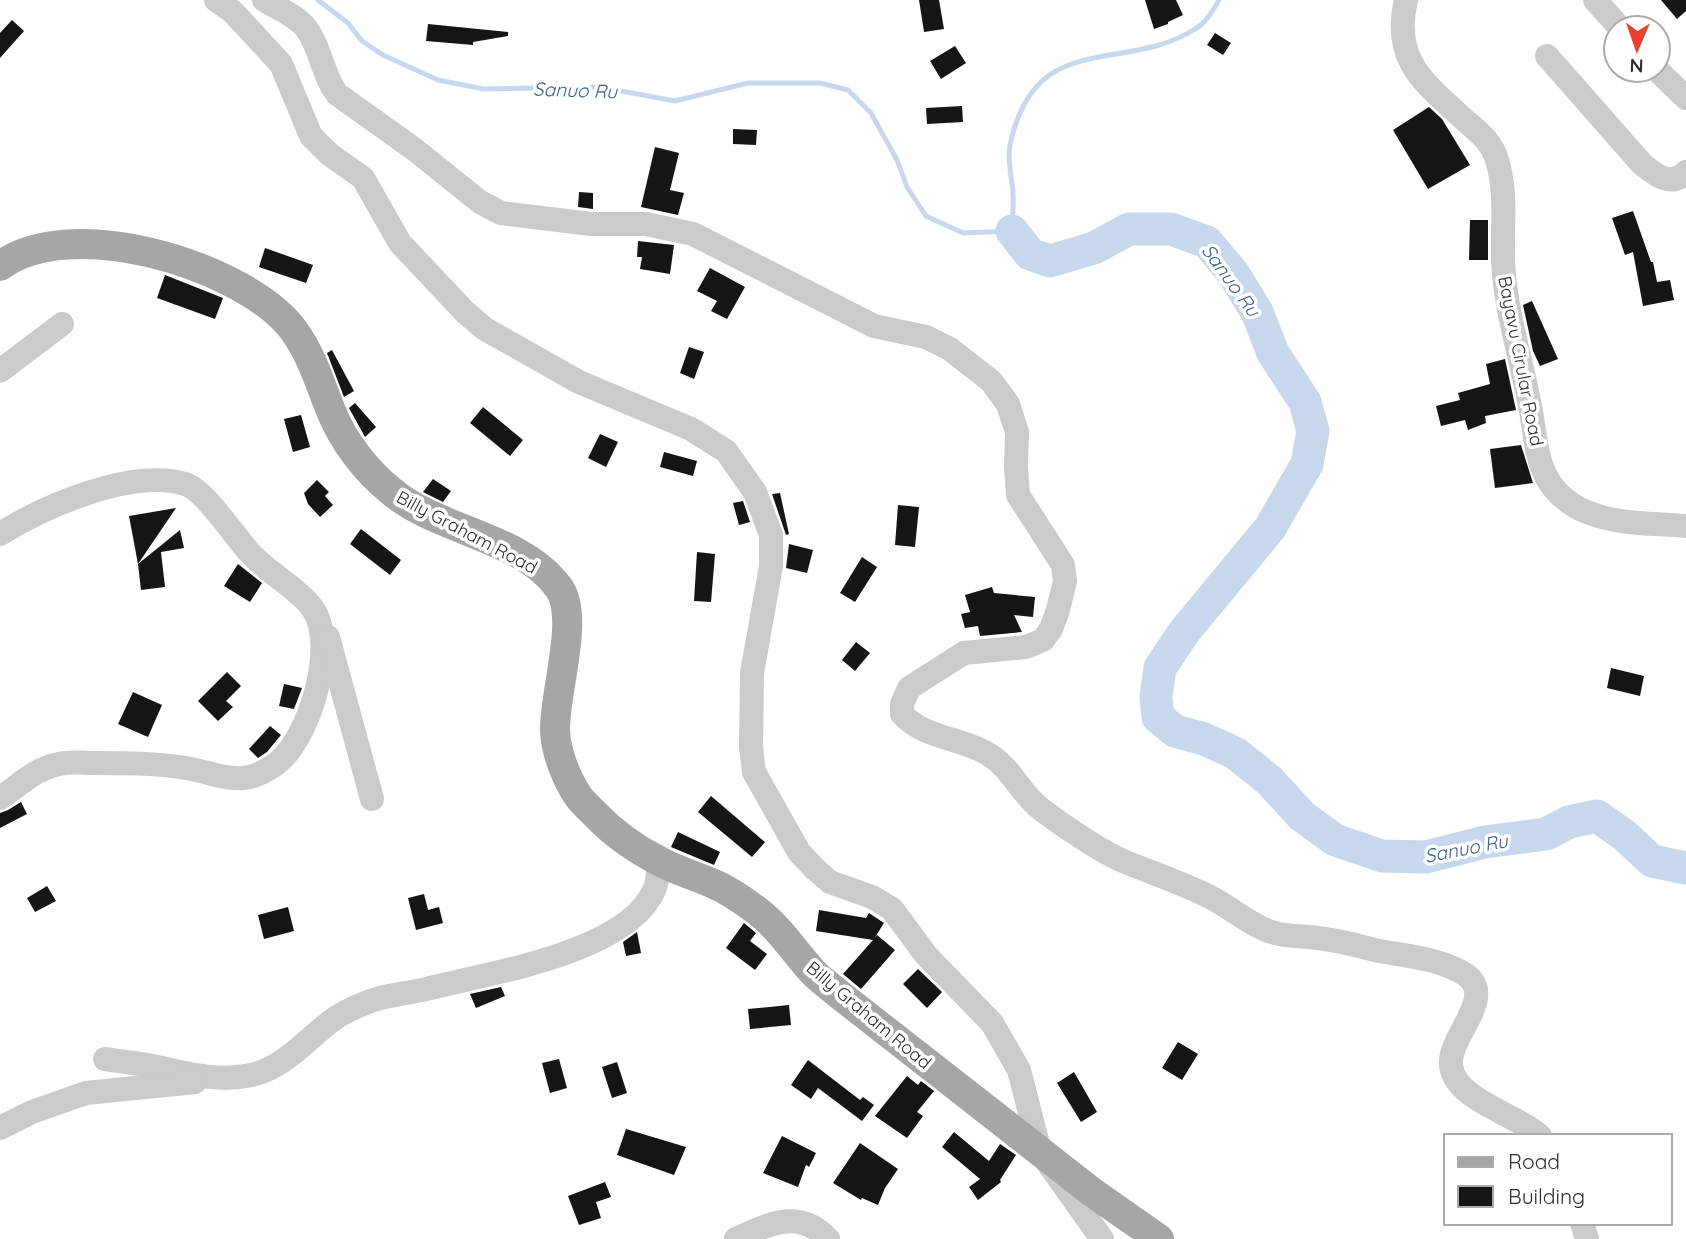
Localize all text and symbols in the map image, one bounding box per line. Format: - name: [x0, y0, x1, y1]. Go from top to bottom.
- north arrow: [1602, 14, 1672, 84]
- text: N: [1629, 54, 1644, 78]
- water label: Sanuo Ru: [533, 77, 619, 103]
- water label: Sanuo Ru: [1197, 239, 1266, 322]
- street label: Bayavu Cirular Road: [1493, 274, 1549, 448]
- street label: Billy Graham Road: [393, 485, 541, 579]
- water label: Sanuo Ru: [1422, 828, 1511, 868]
- street label: Billy Graham Road: [802, 956, 936, 1074]
- legend: [1444, 1134, 1672, 1225]
- text: Road: [1508, 1148, 1560, 1174]
- text: Building: [1508, 1183, 1585, 1209]

